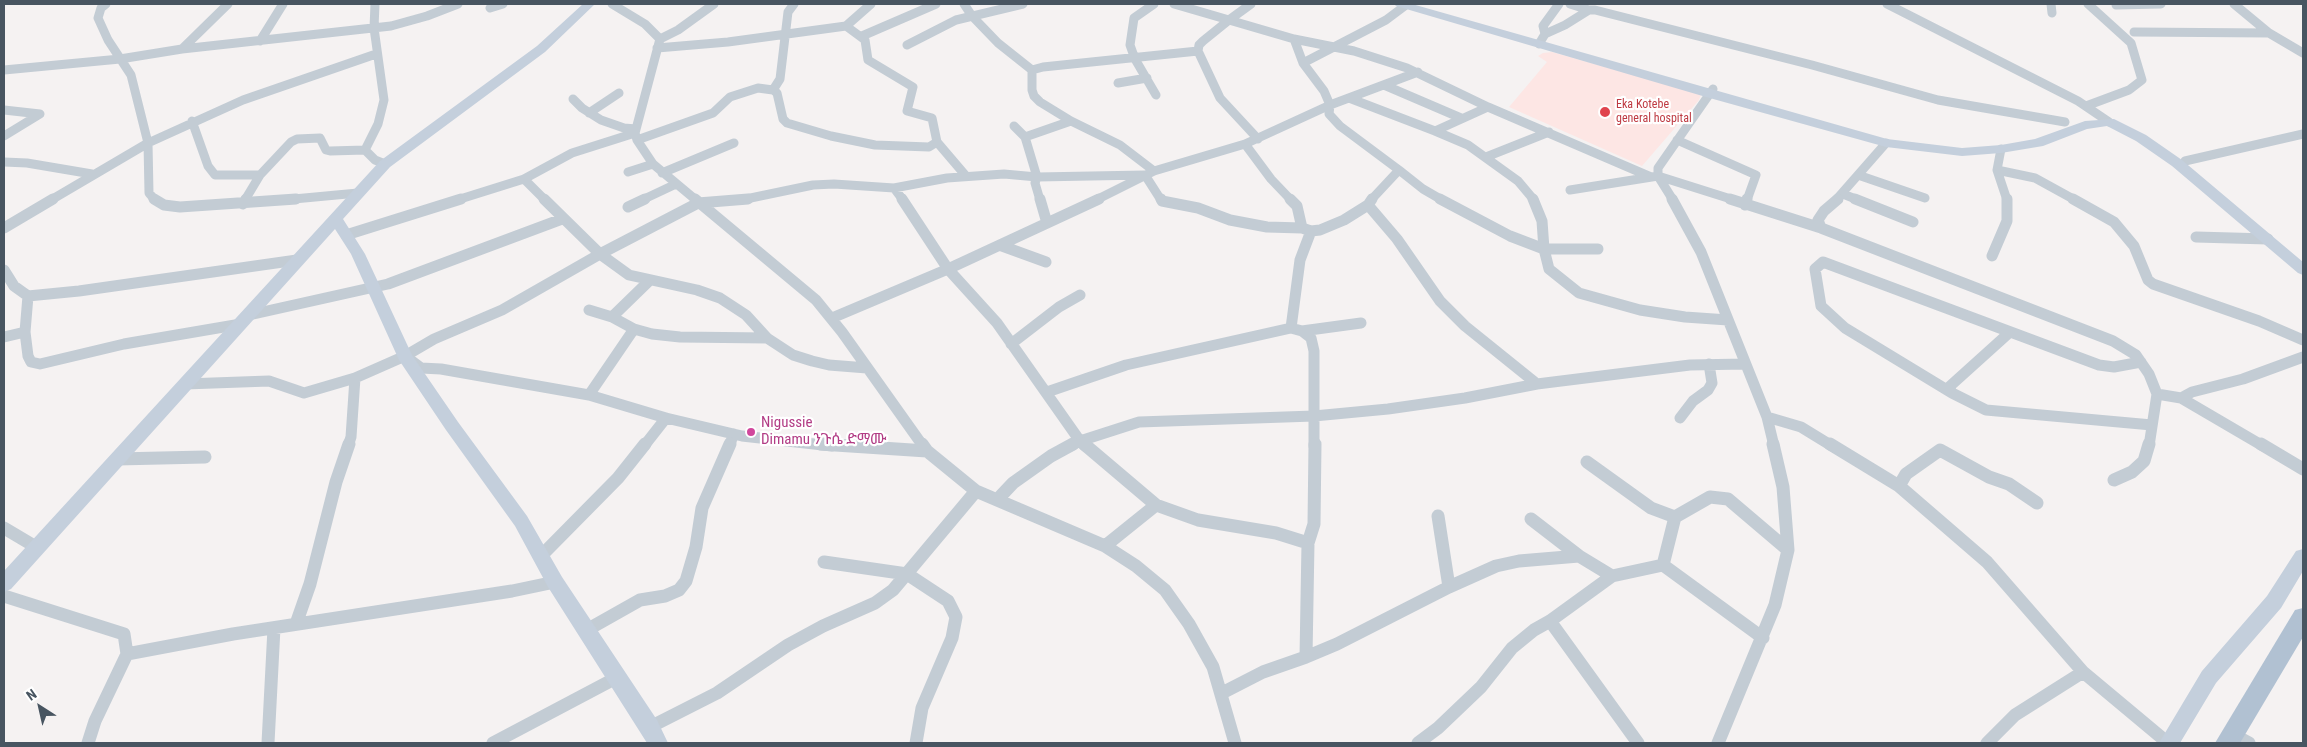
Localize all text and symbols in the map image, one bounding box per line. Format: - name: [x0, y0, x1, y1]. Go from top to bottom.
- place label: Eka Kotebe general hospital: [1616, 98, 1692, 126]
- marker: Eka Kotebe general hospital: [1598, 105, 1612, 119]
- place label: Nigussie Dimamu ንጉሴ ድማሙ: [761, 414, 887, 449]
- marker: Nigussie Dimamu ንጉሴ ድማሙ: [745, 426, 757, 438]
- north arrow: [15, 682, 65, 732]
- text: N: [23, 686, 39, 704]

